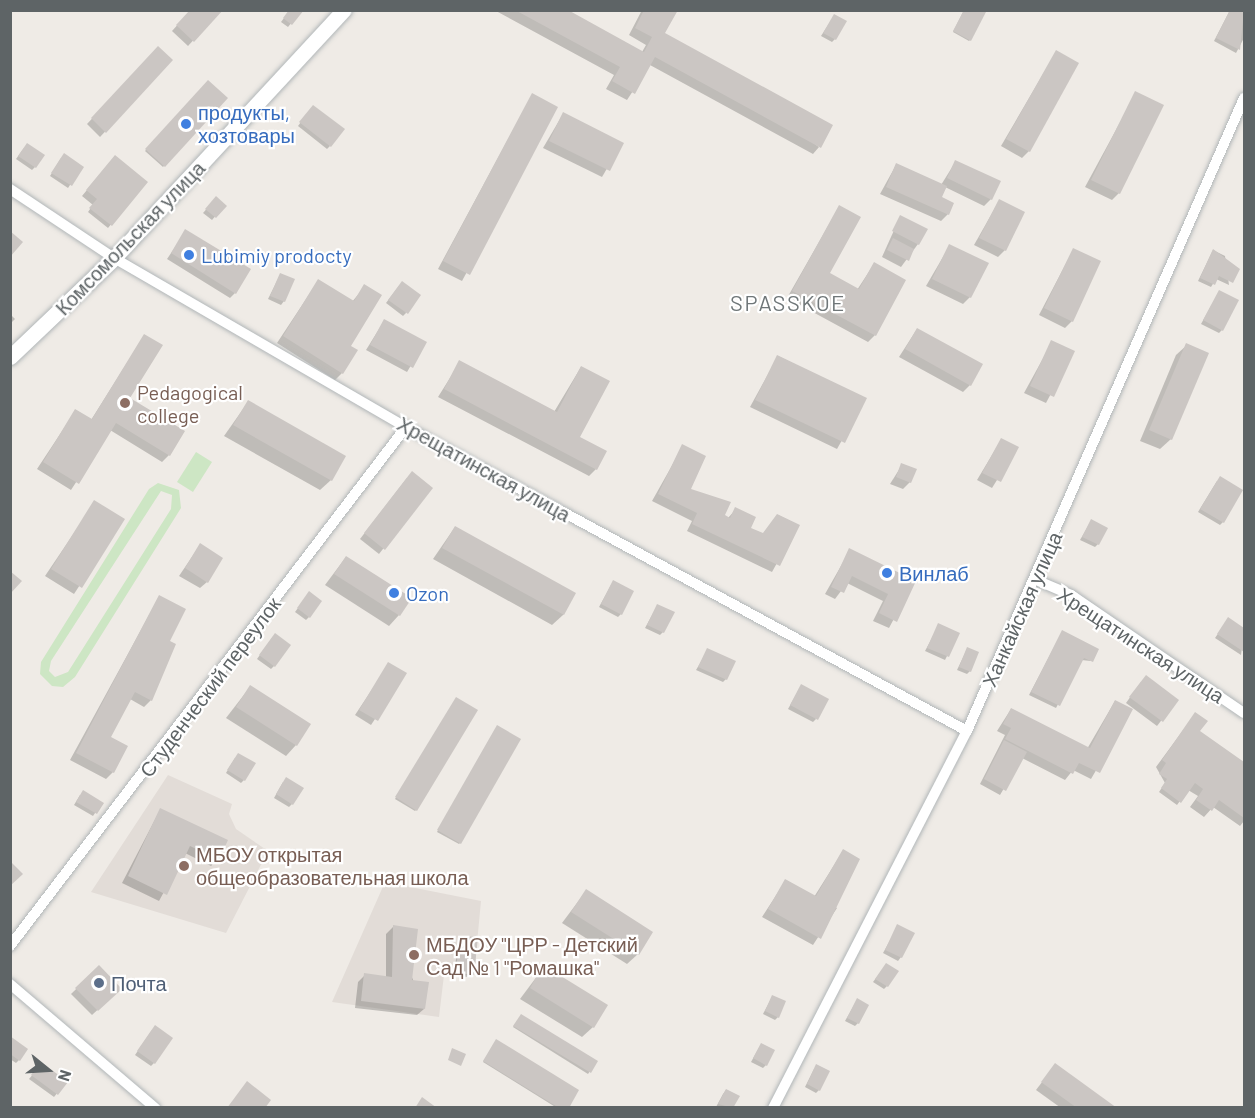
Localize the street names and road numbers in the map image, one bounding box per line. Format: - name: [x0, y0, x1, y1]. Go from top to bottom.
- street label: Комсомольская улица: [50, 156, 210, 320]
- street label: Хрещатинская улица: [393, 411, 575, 527]
- street label: Ханкайская улица: [977, 528, 1067, 690]
- street label: Хрещатинская улица: [1053, 582, 1229, 708]
- street label: Студенческий переулок: [135, 592, 285, 782]

